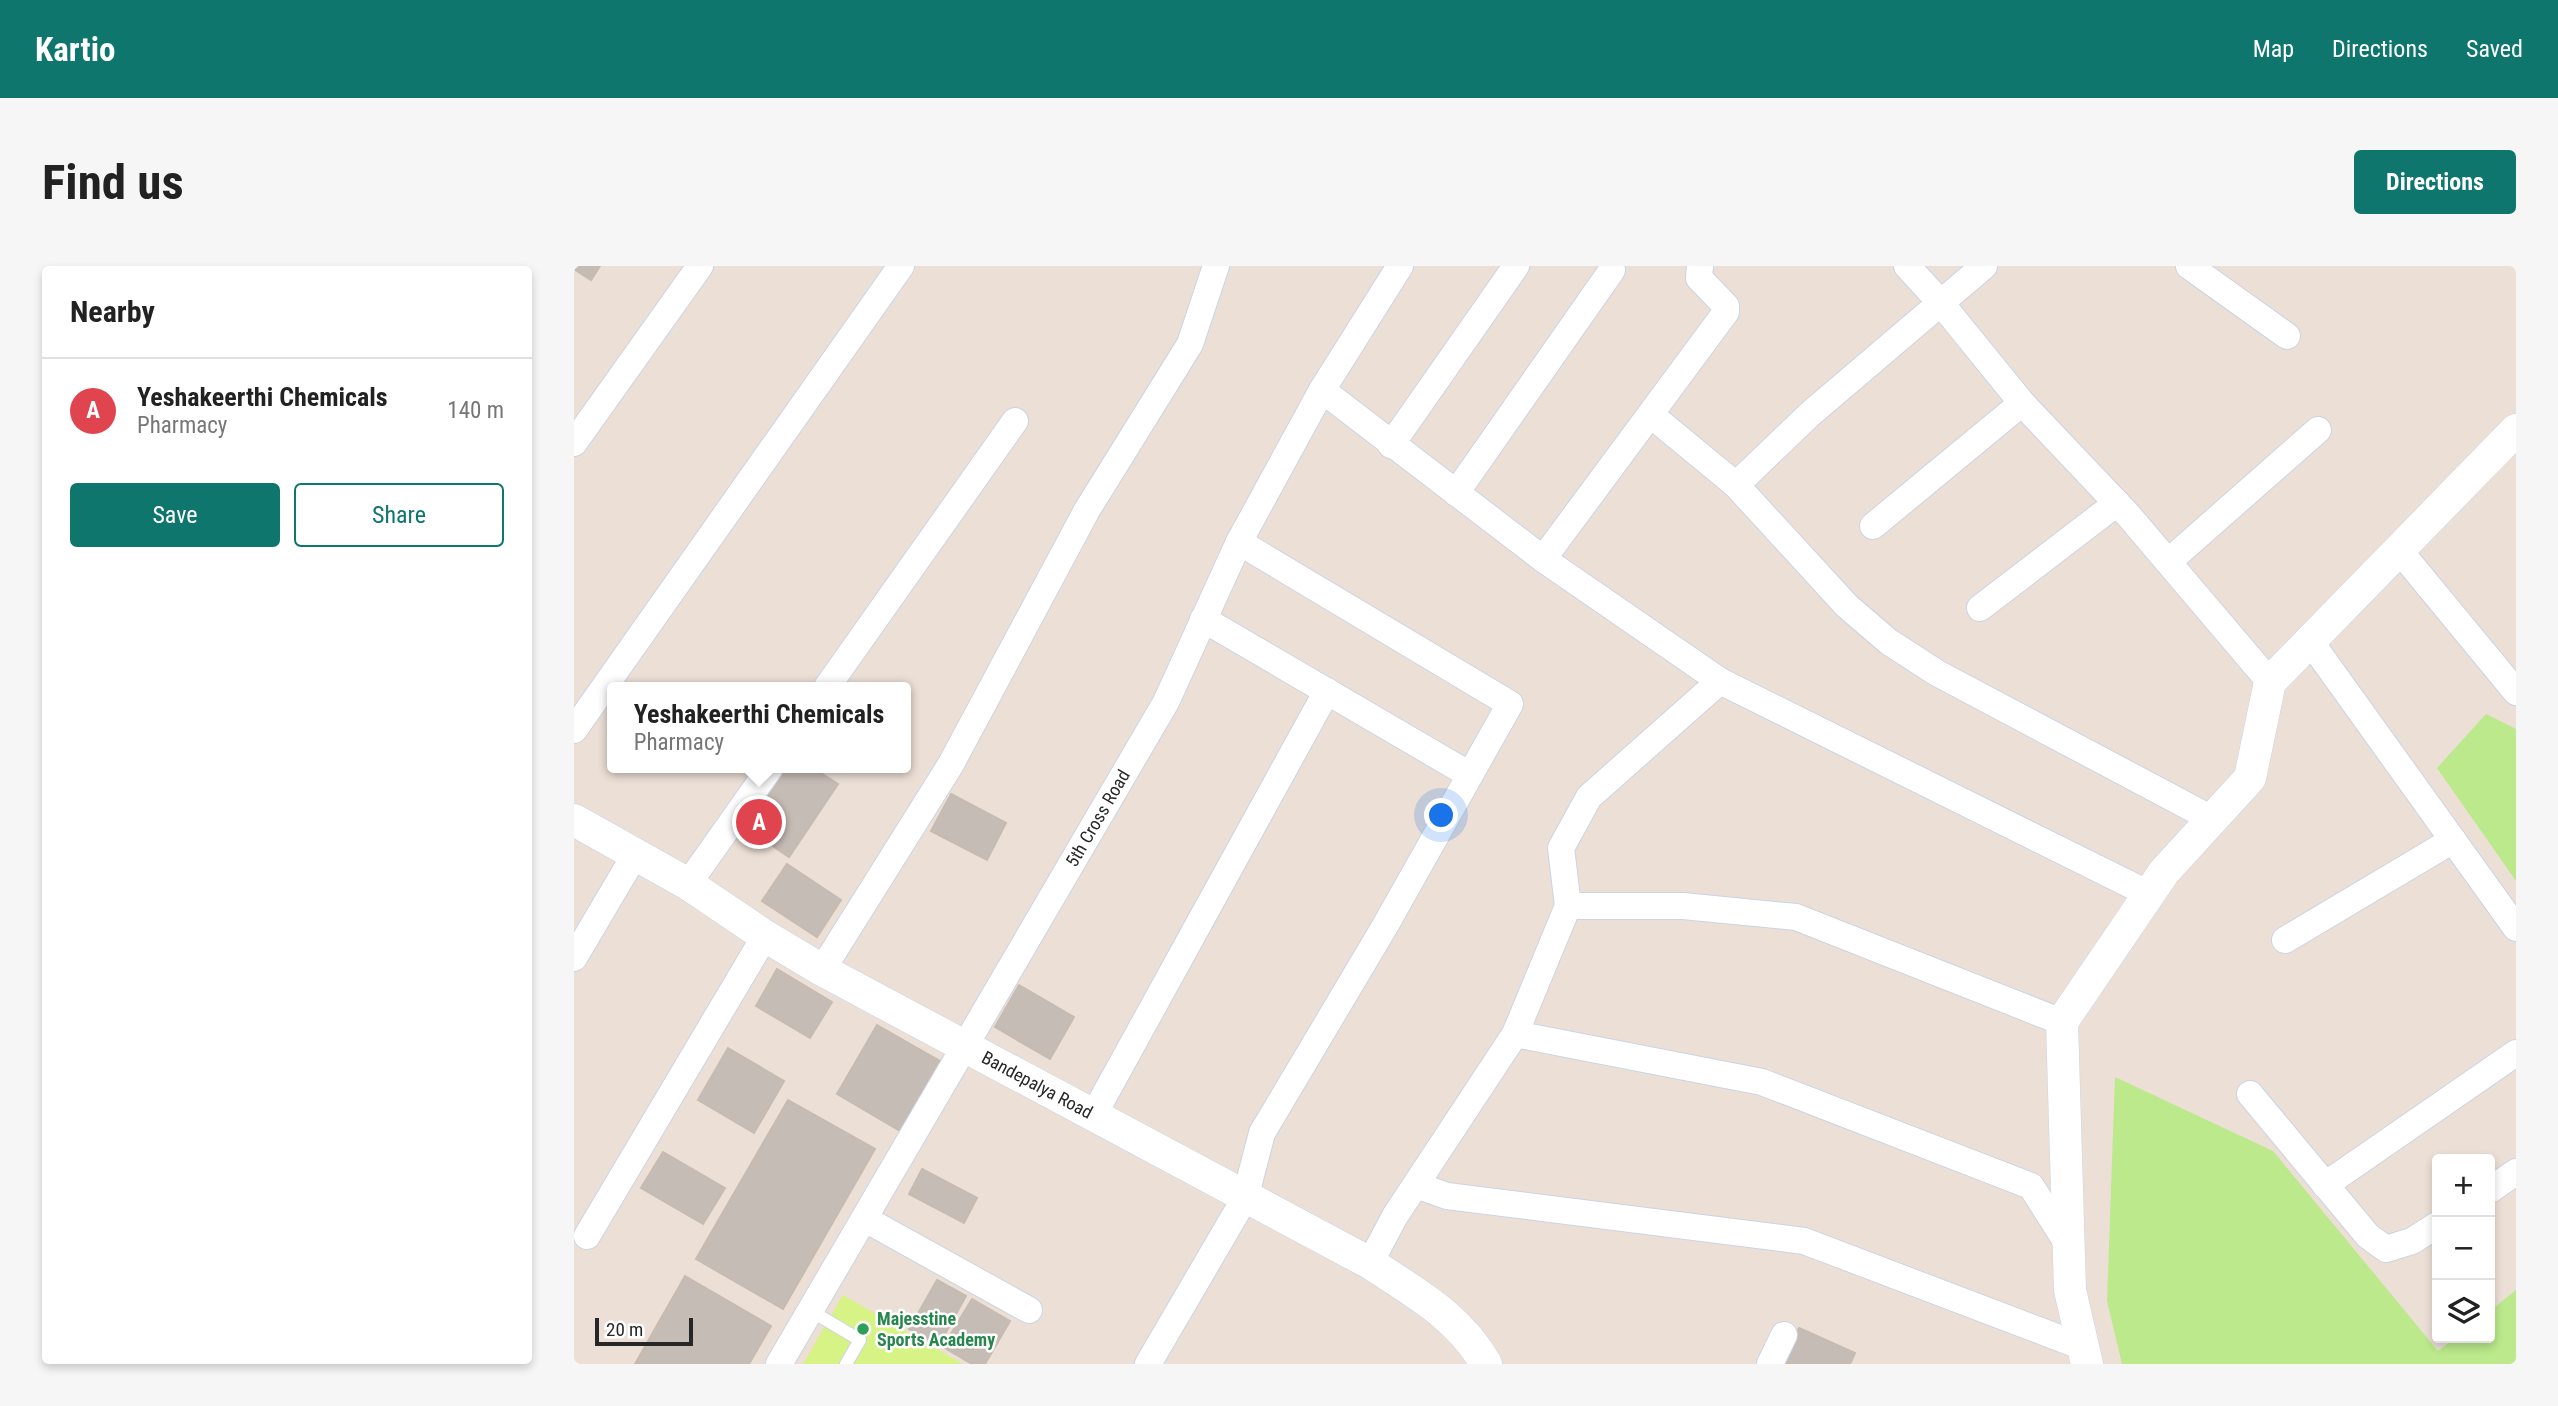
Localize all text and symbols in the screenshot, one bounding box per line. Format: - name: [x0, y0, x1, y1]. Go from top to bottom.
- text: Kartio: [35, 30, 115, 69]
- text: Map: [2253, 35, 2294, 63]
- text: Directions: [2332, 35, 2428, 63]
- text: Saved: [2466, 35, 2523, 63]
- button: Directions: [2354, 150, 2516, 214]
- text: Find us: [42, 154, 184, 211]
- text: Nearby: [70, 294, 155, 329]
- text: Yeshakeerthi Chemicals: [137, 382, 388, 412]
- text: A: [86, 397, 100, 424]
- text: 140 m: [447, 397, 504, 424]
- text: Pharmacy: [137, 412, 227, 439]
- button: Save: [70, 483, 280, 547]
- button: Share: [294, 483, 504, 547]
- popup: [607, 682, 911, 773]
- text: Yeshakeerthi Chemicals: [634, 699, 884, 729]
- text: Pharmacy: [634, 729, 724, 756]
- street label: 5th Cross Road: [1061, 766, 1134, 870]
- pin: A: [736, 796, 782, 848]
- your location: [1424, 798, 1458, 832]
- street label: Bandepalya Road: [978, 1046, 1096, 1123]
- map controls: [2432, 1154, 2495, 1343]
- button: +: [2432, 1154, 2495, 1217]
- button: −: [2432, 1217, 2495, 1280]
- button: layers: [2432, 1280, 2495, 1343]
- place label: Majesstine Sports Academy: [877, 1308, 995, 1350]
- scale bar: [595, 1315, 693, 1347]
- text: 20 m: [606, 1318, 643, 1341]
- marker: Majesstine Sports Academy: [855, 1321, 871, 1337]

